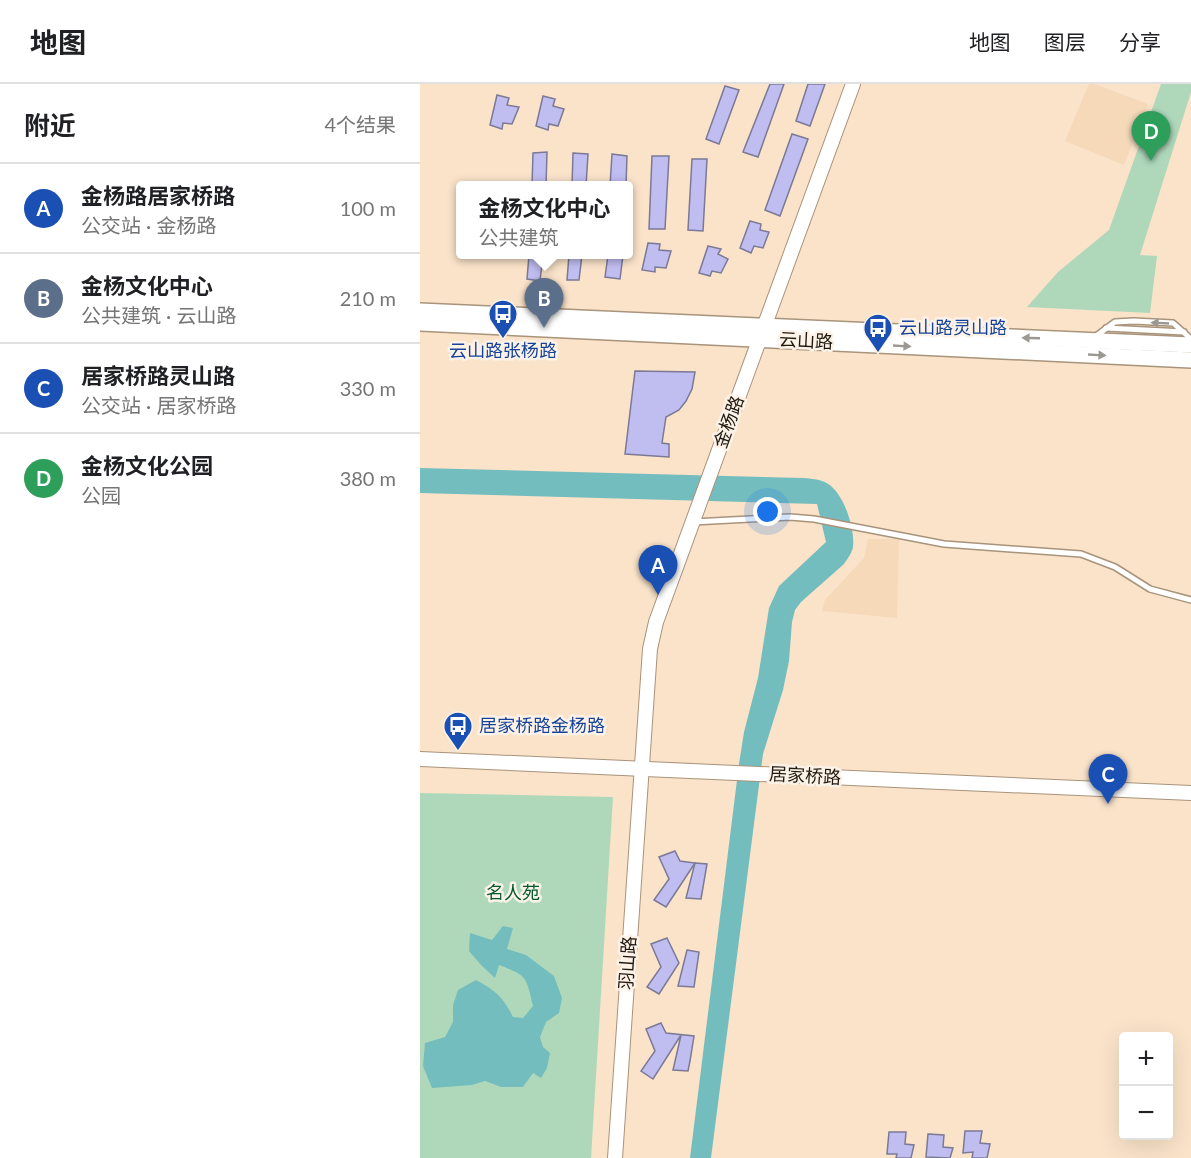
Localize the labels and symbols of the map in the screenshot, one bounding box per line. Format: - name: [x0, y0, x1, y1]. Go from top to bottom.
- pin: D: [1132, 112, 1170, 161]
- pin: B: [524, 278, 564, 328]
- bus stop icon: 云山路张杨路: [487, 298, 519, 340]
- bus stop icon: 云山路灵山路: [862, 312, 894, 354]
- place label: 云山路灵山路: [899, 316, 1007, 338]
- one-way arrow: [1151, 318, 1170, 327]
- street label: 云山路: [779, 328, 834, 352]
- one-way arrow: [1022, 334, 1041, 343]
- place label: 云山路张杨路: [449, 339, 557, 361]
- one-way arrow: [892, 341, 911, 350]
- one-way arrow: [1087, 351, 1106, 360]
- street label: 金杨路: [708, 393, 748, 451]
- your location: [753, 497, 782, 526]
- pin: A: [638, 546, 678, 595]
- bus stop icon: 居家桥路金杨路: [442, 710, 474, 752]
- place label: 居家桥路金杨路: [479, 714, 605, 736]
- pin: C: [1088, 754, 1128, 804]
- street label: 居家桥路: [769, 762, 842, 788]
- park label: 名人苑: [486, 881, 540, 903]
- street label: 羽山路: [614, 935, 640, 991]

